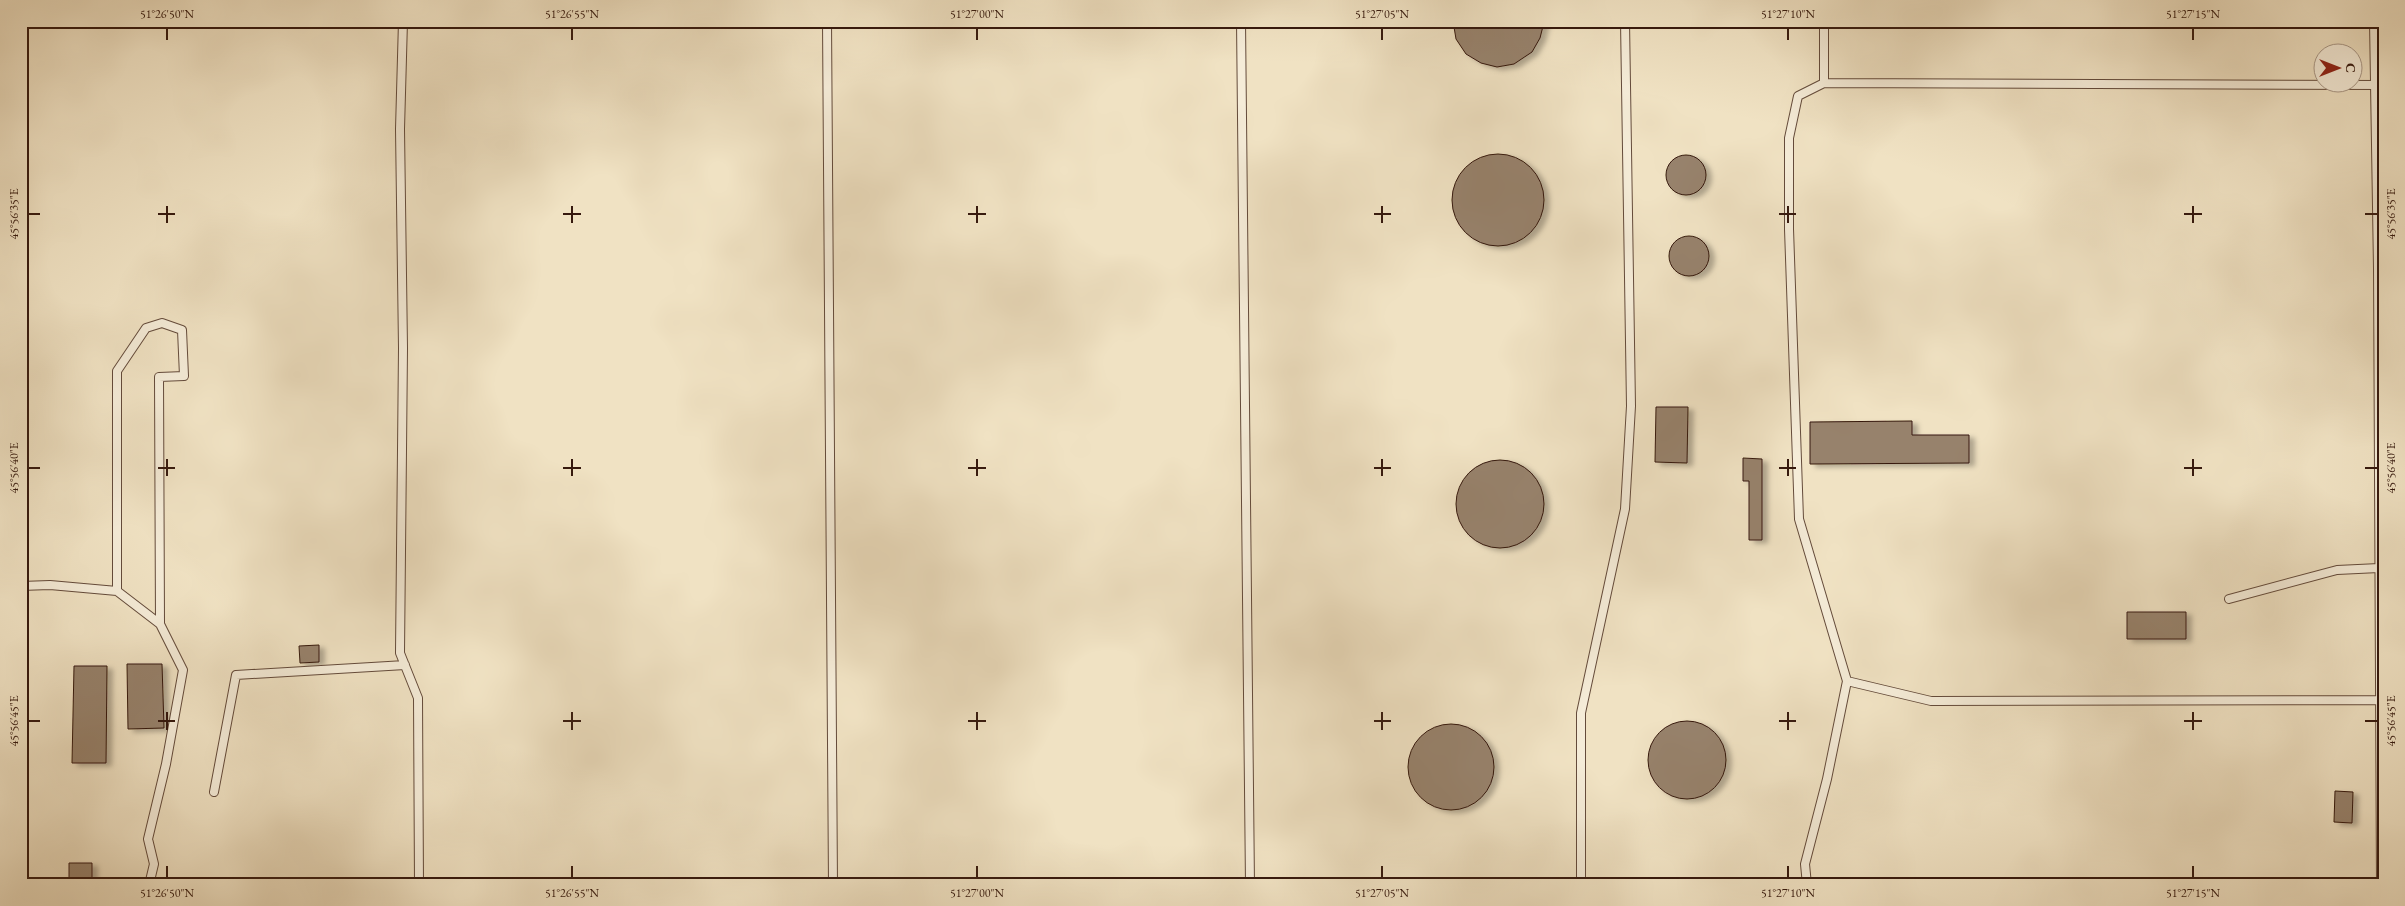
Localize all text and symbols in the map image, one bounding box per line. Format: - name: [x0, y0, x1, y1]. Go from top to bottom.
- text: 51°26'50"N: [140, 6, 194, 22]
- text: 51°26'55"N: [545, 6, 599, 22]
- text: 51°27'00"N: [950, 6, 1004, 22]
- text: 51°27'05"N: [1355, 6, 1409, 22]
- text: 51°27'10"N: [1761, 6, 1815, 22]
- text: 51°27'15"N: [2166, 6, 2220, 22]
- north arrow: [2312, 42, 2362, 92]
- text: С: [2342, 63, 2360, 73]
- text: 45°56'35"E: [6, 188, 22, 240]
- text: 45°56'35"E: [2383, 188, 2399, 240]
- text: 45°56'40"E: [6, 442, 22, 494]
- text: 45°56'40"E: [2383, 442, 2399, 494]
- text: 45°56'45"E: [6, 695, 22, 747]
- text: 45°56'45"E: [2383, 695, 2399, 747]
- text: 51°26'50"N: [140, 885, 194, 901]
- text: 51°26'55"N: [545, 885, 599, 901]
- text: 51°27'00"N: [950, 885, 1004, 901]
- text: 51°27'05"N: [1355, 885, 1409, 901]
- text: 51°27'10"N: [1761, 885, 1815, 901]
- text: 51°27'15"N: [2166, 885, 2220, 901]

